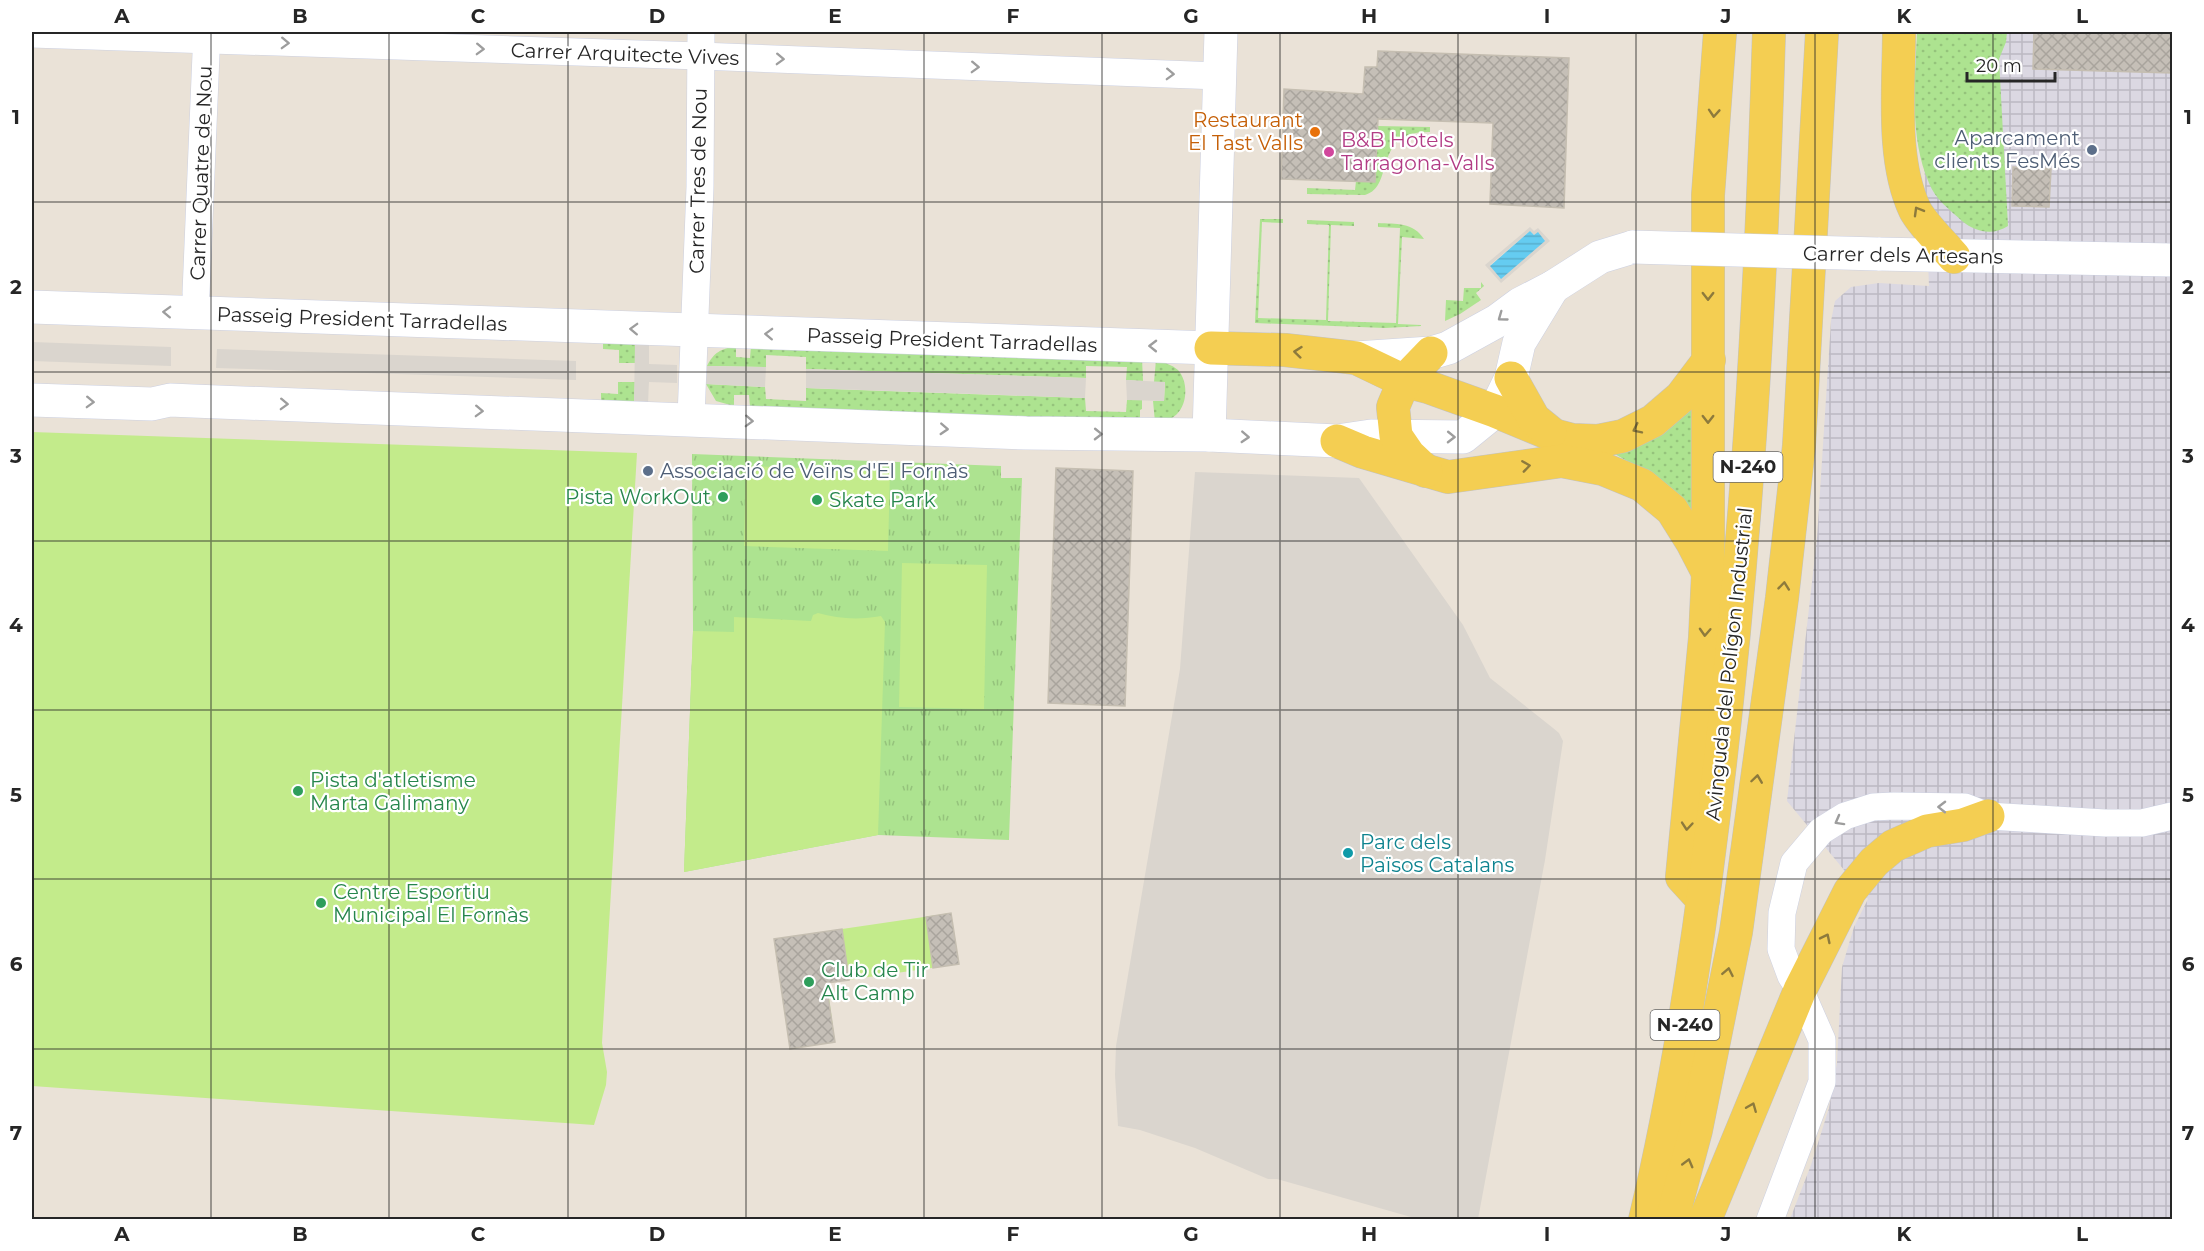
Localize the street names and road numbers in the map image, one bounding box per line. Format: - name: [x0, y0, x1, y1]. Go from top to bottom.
- street label: Carrer Arquitecte Vives: [510, 38, 740, 70]
- street label: Carrer Quatre de Nou: [185, 65, 217, 281]
- street label: Carrer Tres de Nou: [684, 88, 712, 274]
- street label: Carrer dels Artesans: [1803, 241, 2004, 269]
- street label: Passeig President Tarradellas: [216, 302, 508, 336]
- street label: Passeig President Tarradellas: [806, 323, 1098, 357]
- road number: N-240: [1714, 452, 1782, 482]
- street label: Avinguda del Polígon Industrial: [1701, 506, 1757, 822]
- road number: N-240: [1650, 1010, 1720, 1040]

